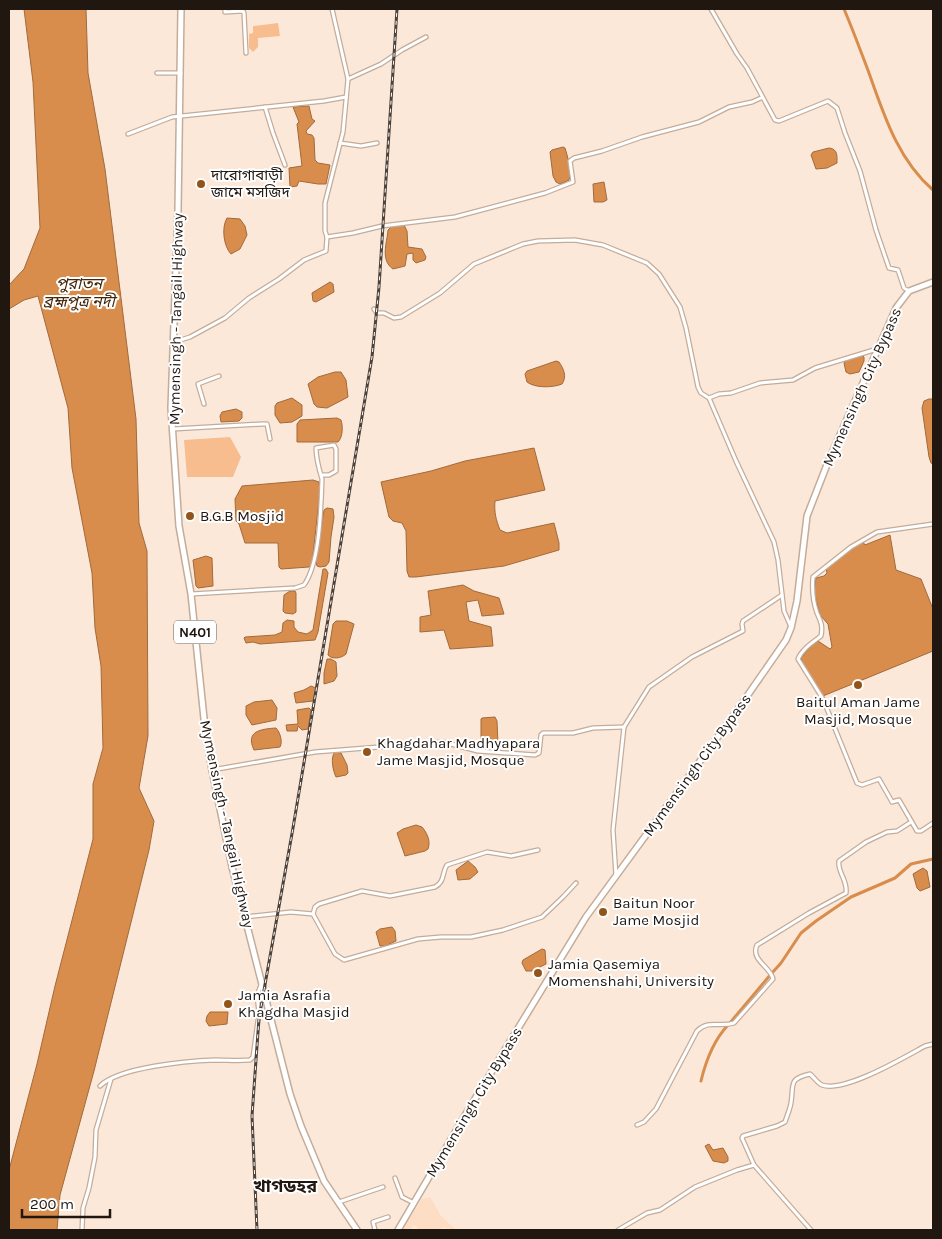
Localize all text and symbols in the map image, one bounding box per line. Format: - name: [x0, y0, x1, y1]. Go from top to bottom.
- place label: দারোগাবাড়ী জামে মসজিদ: [210, 166, 291, 201]
- marker: দারোগাবাড়ী জামে মসজিদ: [195, 178, 207, 190]
- street label: Mymensingh - Tangail Highway: [165, 213, 187, 425]
- water label: পুরাতন ব্রহ্মপুত্র নদী: [43, 274, 117, 311]
- street label: Mymensingh City Bypass: [819, 305, 905, 469]
- place label: B.G.B Mosjid: [200, 507, 284, 525]
- marker: B.G.B Mosjid: [184, 510, 196, 522]
- road number: N401: [174, 620, 216, 644]
- marker: Baitul Aman Jame Masjid, Mosque: [852, 679, 864, 691]
- street label: Mymensingh City Bypass: [639, 690, 755, 840]
- place label: Baitul Aman Jame Masjid, Mosque: [796, 693, 920, 728]
- street label: Mymensingh - Tangail Highway: [196, 718, 258, 930]
- place label: Khagdahar Madhyapara Jame Masjid, Mosque: [377, 734, 540, 769]
- marker: Khagdahar Madhyapara Jame Masjid, Mosque: [361, 746, 373, 758]
- place label: Baitun Noor Jame Mosjid: [613, 894, 699, 929]
- marker: Baitun Noor Jame Mosjid: [597, 906, 609, 918]
- place label: Jamia Qasemiya Momenshahi, University: [548, 955, 714, 990]
- marker: Jamia Qasemiya Momenshahi, University: [532, 967, 544, 979]
- place label: Jamia Asrafia Khagdha Masjid: [238, 986, 350, 1021]
- marker: Jamia Asrafia Khagdha Masjid: [222, 998, 234, 1010]
- street label: Mymensingh City Bypass: [422, 1024, 526, 1180]
- district label: খাগডহর: [253, 1175, 318, 1197]
- scale bar: [22, 1186, 110, 1218]
- text: 200 m: [30, 1195, 74, 1213]

